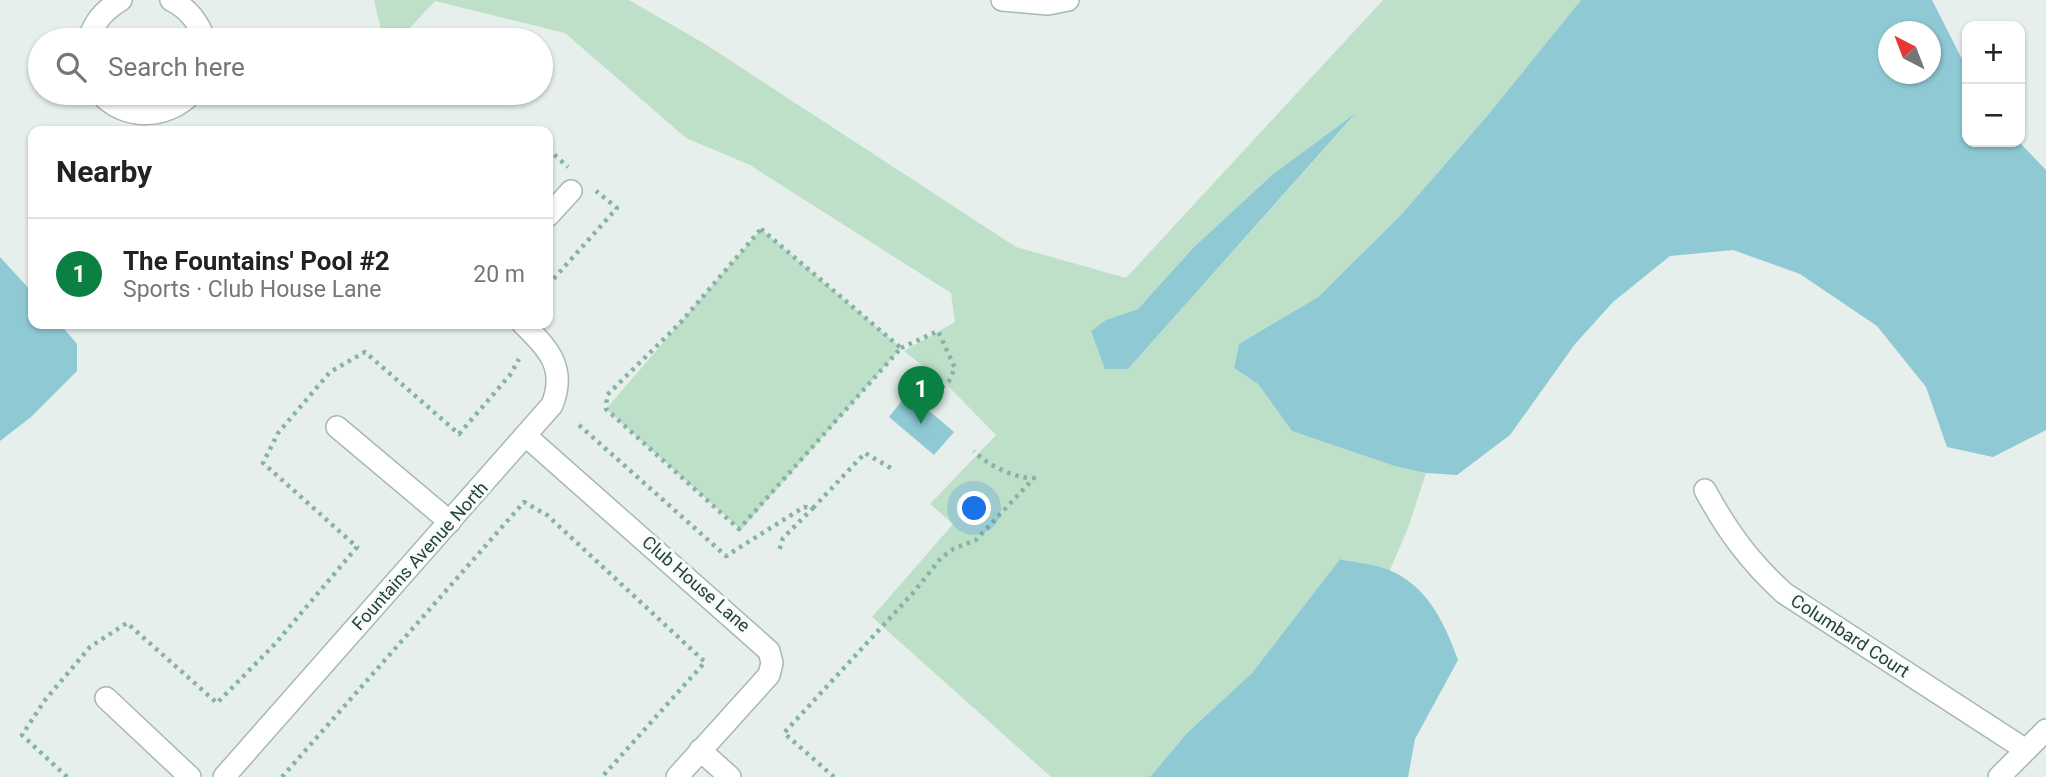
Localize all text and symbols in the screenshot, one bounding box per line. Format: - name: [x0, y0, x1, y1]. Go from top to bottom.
- north arrow: [1878, 21, 1941, 84]
- map controls: [1962, 21, 2025, 147]
- button: +: [1962, 21, 2025, 84]
- search box: [28, 28, 553, 105]
- icon: search: [52, 48, 90, 86]
- text: Search here: [108, 52, 245, 82]
- button: −: [1962, 84, 2025, 147]
- text: Nearby: [56, 154, 152, 189]
- text: The Fountains' Pool #2: [123, 246, 390, 276]
- text: 1: [72, 261, 86, 288]
- text: 20 m: [473, 261, 525, 288]
- text: Sports · Club House Lane: [123, 276, 382, 303]
- pin: 1: [898, 366, 944, 424]
- street label: Fountains Avenue North: [347, 477, 492, 634]
- your location: [957, 491, 991, 525]
- street label: Club House Lane: [638, 531, 754, 636]
- street label: Columbard Court: [1787, 590, 1913, 682]

